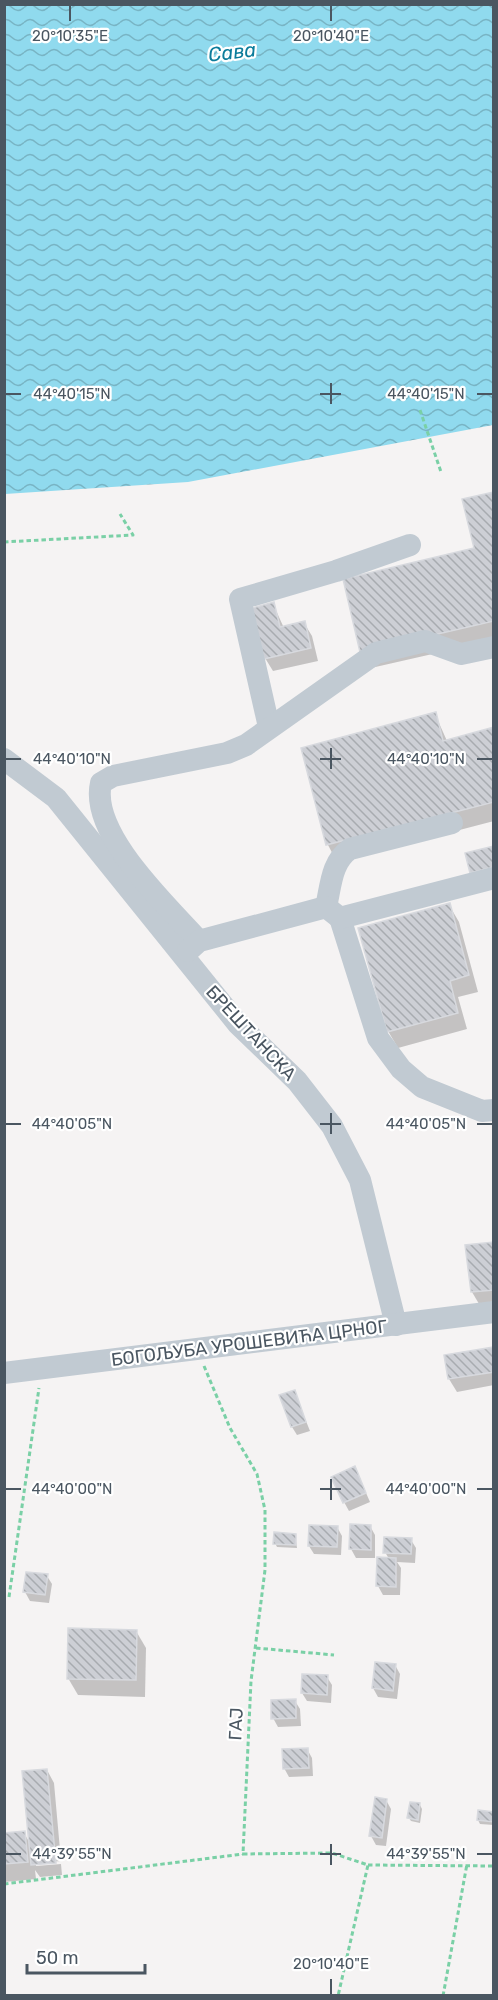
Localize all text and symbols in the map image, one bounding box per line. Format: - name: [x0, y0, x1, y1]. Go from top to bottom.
- text: 20°10'35"E: [32, 27, 108, 45]
- text: 20°10'40"E: [293, 27, 369, 45]
- water label: Сава: [207, 37, 258, 67]
- text: 44°40'15"N: [33, 385, 111, 403]
- text: 44°40'15"N: [387, 385, 465, 403]
- text: 44°40'10"N: [33, 750, 111, 768]
- text: 44°40'10"N: [387, 750, 465, 768]
- street label: БРЕШТАНСКА: [201, 981, 301, 1085]
- text: 44°40'05"N: [32, 1115, 112, 1133]
- text: 44°40'05"N: [386, 1115, 466, 1133]
- street label: БОГОЉУБА УРОШЕВИЋА ЦРНОГ: [110, 1315, 389, 1371]
- text: 44°40'00"N: [31, 1480, 113, 1498]
- text: 44°40'00"N: [385, 1480, 467, 1498]
- street label: ГАЈ: [224, 1707, 248, 1741]
- text: 44°39'55"N: [32, 1845, 112, 1863]
- text: 44°39'55"N: [386, 1845, 466, 1863]
- scale bar: [27, 1937, 146, 1975]
- text: 50 m: [36, 1947, 79, 1969]
- text: 20°10'40"E: [293, 1955, 369, 1973]

